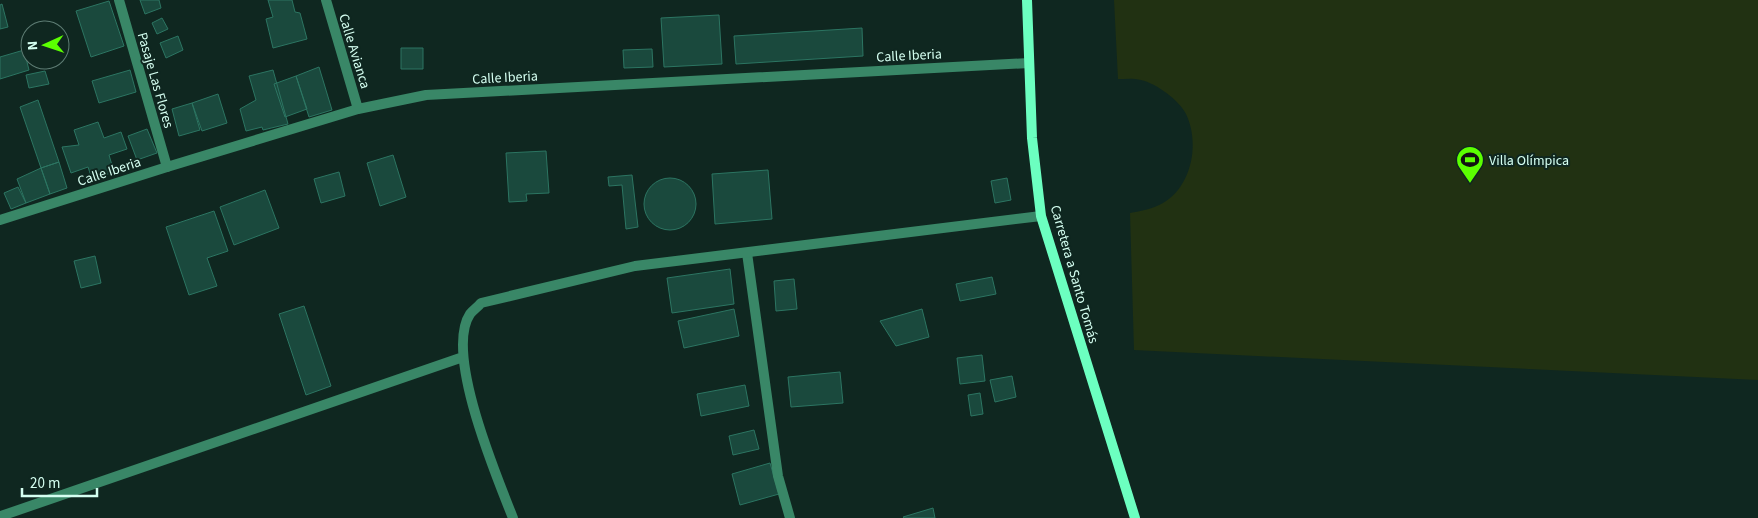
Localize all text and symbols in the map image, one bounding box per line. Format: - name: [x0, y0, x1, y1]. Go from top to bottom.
- street label: Calle Avianca: [333, 11, 375, 91]
- north arrow: [20, 20, 70, 70]
- street label: Pasaje Las Flores: [132, 30, 178, 131]
- text: N: [23, 40, 43, 51]
- street label: Calle Iberia: [876, 44, 942, 68]
- street label: Calle Iberia: [472, 66, 538, 90]
- sports icon: Villa Olímpica: [1455, 145, 1485, 184]
- place label: Villa Olímpica: [1489, 151, 1569, 171]
- street label: Calle Iberia: [75, 152, 144, 192]
- street label: Carretera a Santo Tomás: [1045, 203, 1103, 346]
- scale bar: [22, 466, 98, 498]
- text: 20 m: [30, 473, 60, 494]

